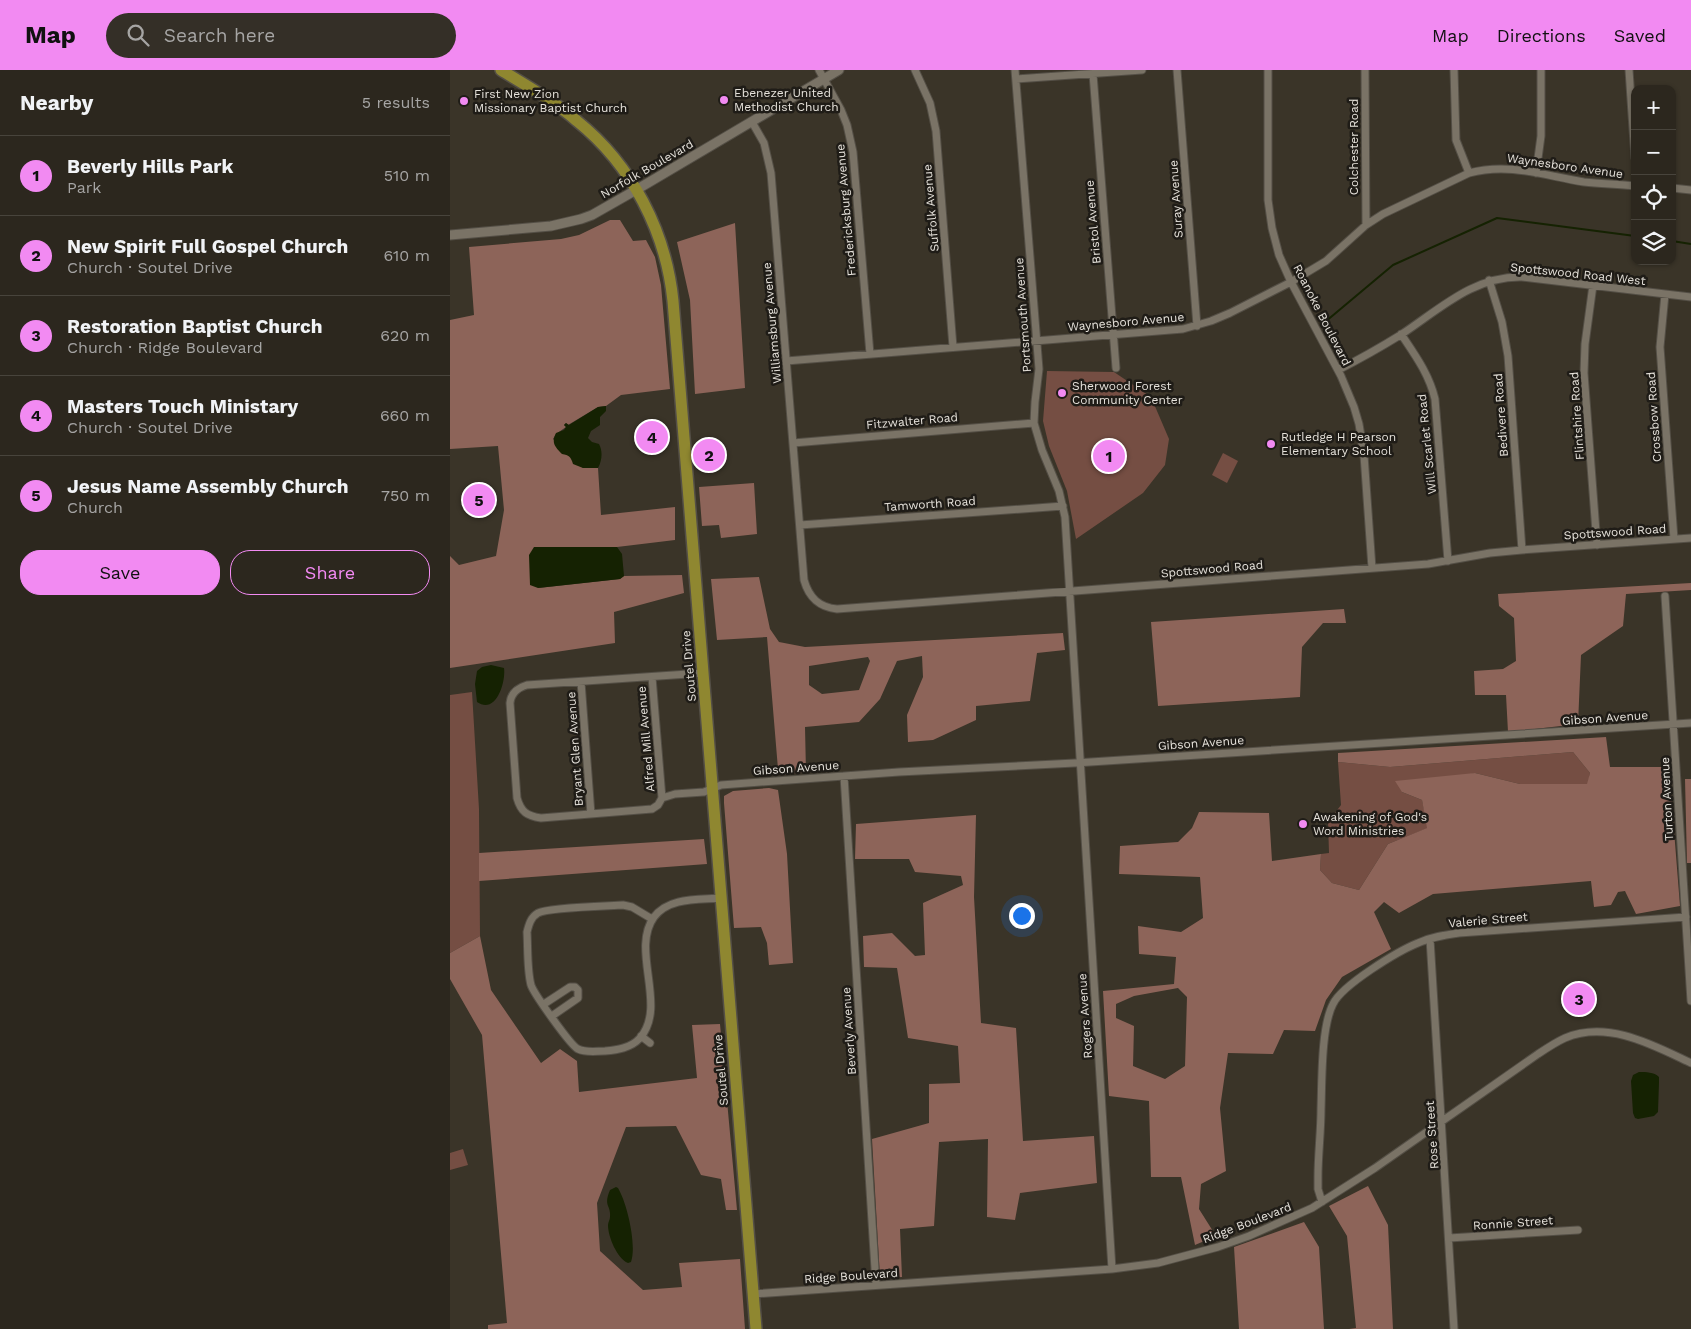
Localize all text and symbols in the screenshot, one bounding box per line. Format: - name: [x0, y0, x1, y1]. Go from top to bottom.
- search box: [106, 13, 456, 58]
- text: Map: [25, 21, 76, 49]
- icon: search: [124, 21, 152, 49]
- text: Search here: [164, 24, 275, 47]
- text: Map: [1432, 25, 1469, 46]
- text: Directions: [1497, 25, 1586, 46]
- text: Saved: [1614, 25, 1666, 46]
- map controls: [1631, 85, 1676, 265]
- button: +: [1631, 85, 1676, 130]
- place label: Ebenezer United Methodist Church: [734, 86, 839, 114]
- place label: First New Zion Missionary Baptist Church: [474, 87, 627, 115]
- text: Nearby: [20, 90, 93, 115]
- text: 5 results: [362, 93, 430, 112]
- marker: Ebenezer United Methodist Church: [718, 94, 730, 106]
- marker: First New Zion Missionary Baptist Church: [458, 95, 470, 107]
- street label: Colchester Road: [1347, 99, 1361, 195]
- button: −: [1631, 130, 1676, 175]
- street label: Norfolk Boulevard: [598, 137, 696, 201]
- street label: Fredericksburg Avenue: [833, 143, 859, 277]
- street label: Waynesboro Avenue: [1506, 151, 1624, 181]
- text: Beverly Hills Park: [67, 155, 233, 178]
- street label: Suray Avenue: [1166, 159, 1186, 238]
- street label: Suffolk Avenue: [920, 164, 942, 252]
- text: 1: [33, 166, 39, 185]
- text: 510 m: [384, 166, 430, 185]
- button: locate: [1631, 175, 1676, 220]
- text: Park: [67, 178, 101, 197]
- street label: Bristol Avenue: [1082, 180, 1104, 264]
- button: layers: [1631, 220, 1676, 265]
- text: New Spirit Full Gospel Church: [67, 235, 348, 258]
- text: 2: [31, 246, 41, 265]
- text: 610 m: [383, 246, 430, 265]
- street label: Portsmouth Avenue: [1012, 257, 1034, 373]
- text: Church · Soutel Drive: [67, 258, 233, 277]
- street label: Spottswood Road West: [1510, 260, 1646, 288]
- street label: Williamsburg Avenue: [760, 262, 784, 384]
- street label: Roanoke Boulevard: [1290, 262, 1354, 368]
- street label: Waynesboro Avenue: [1067, 310, 1185, 334]
- text: Restoration Baptist Church: [67, 315, 323, 338]
- text: 3: [31, 326, 41, 345]
- text: 620 m: [380, 326, 430, 345]
- text: Church · Ridge Boulevard: [67, 338, 263, 357]
- street label: Flintshire Road: [1567, 371, 1587, 461]
- street label: Crossbow Road: [1644, 371, 1664, 463]
- street label: Bedivere Road: [1491, 373, 1511, 457]
- place label: Sherwood Forest Community Center: [1072, 379, 1183, 407]
- marker: Sherwood Forest Community Center: [1056, 387, 1068, 399]
- street label: Will Scarlet Road: [1415, 393, 1439, 495]
- text: Masters Touch Ministary: [67, 395, 298, 418]
- text: 4: [31, 406, 41, 425]
- text: 660 m: [380, 406, 430, 425]
- street label: Fitzwalter Road: [866, 410, 958, 432]
- text: Church · Soutel Drive: [67, 418, 233, 437]
- pin: 4: [636, 418, 668, 456]
- place label: Rutledge H Pearson Elementary School: [1281, 430, 1396, 458]
- pin: 2: [693, 436, 725, 474]
- pin: 1: [1093, 437, 1125, 475]
- marker: Rutledge H Pearson Elementary School: [1265, 438, 1277, 450]
- text: Jesus Name Assembly Church: [67, 475, 349, 498]
- pin: 5: [463, 481, 495, 519]
- text: 5: [31, 486, 41, 505]
- text: 750 m: [381, 486, 430, 505]
- street label: Tamworth Road: [884, 494, 976, 514]
- text: Church: [67, 498, 123, 517]
- street label: Spottswood Road: [1563, 521, 1667, 543]
- button: Save: [20, 550, 220, 595]
- button: Share: [230, 550, 430, 595]
- street label: Spottswood Road: [1160, 558, 1264, 580]
- street label: Soutel Drive: [679, 630, 699, 702]
- street label: Alfred Mill Avenue: [634, 686, 658, 792]
- street label: Bryant Glen Avenue: [564, 691, 586, 807]
- street label: Gibson Avenue: [1561, 708, 1649, 728]
- street label: Gibson Avenue: [1157, 733, 1245, 753]
- street label: Turton Avenue: [1658, 757, 1676, 841]
- street label: Gibson Avenue: [752, 758, 840, 778]
- place label: Awakening of God's Word Ministries: [1313, 810, 1427, 838]
- marker: Awakening of God's Word Ministries: [1297, 818, 1309, 830]
- your location: [1009, 903, 1035, 929]
- street label: Valerie Street: [1448, 910, 1528, 930]
- street label: Rogers Avenue: [1075, 973, 1095, 1059]
- pin: 3: [1563, 980, 1595, 1018]
- street label: Beverly Avenue: [839, 987, 859, 1075]
- street label: Soutel Drive: [711, 1034, 731, 1106]
- street label: Rose Street: [1423, 1100, 1441, 1170]
- street label: Ridge Boulevard: [1201, 1200, 1293, 1246]
- street label: Ronnie Street: [1473, 1213, 1553, 1233]
- street label: Ridge Boulevard: [804, 1266, 898, 1286]

